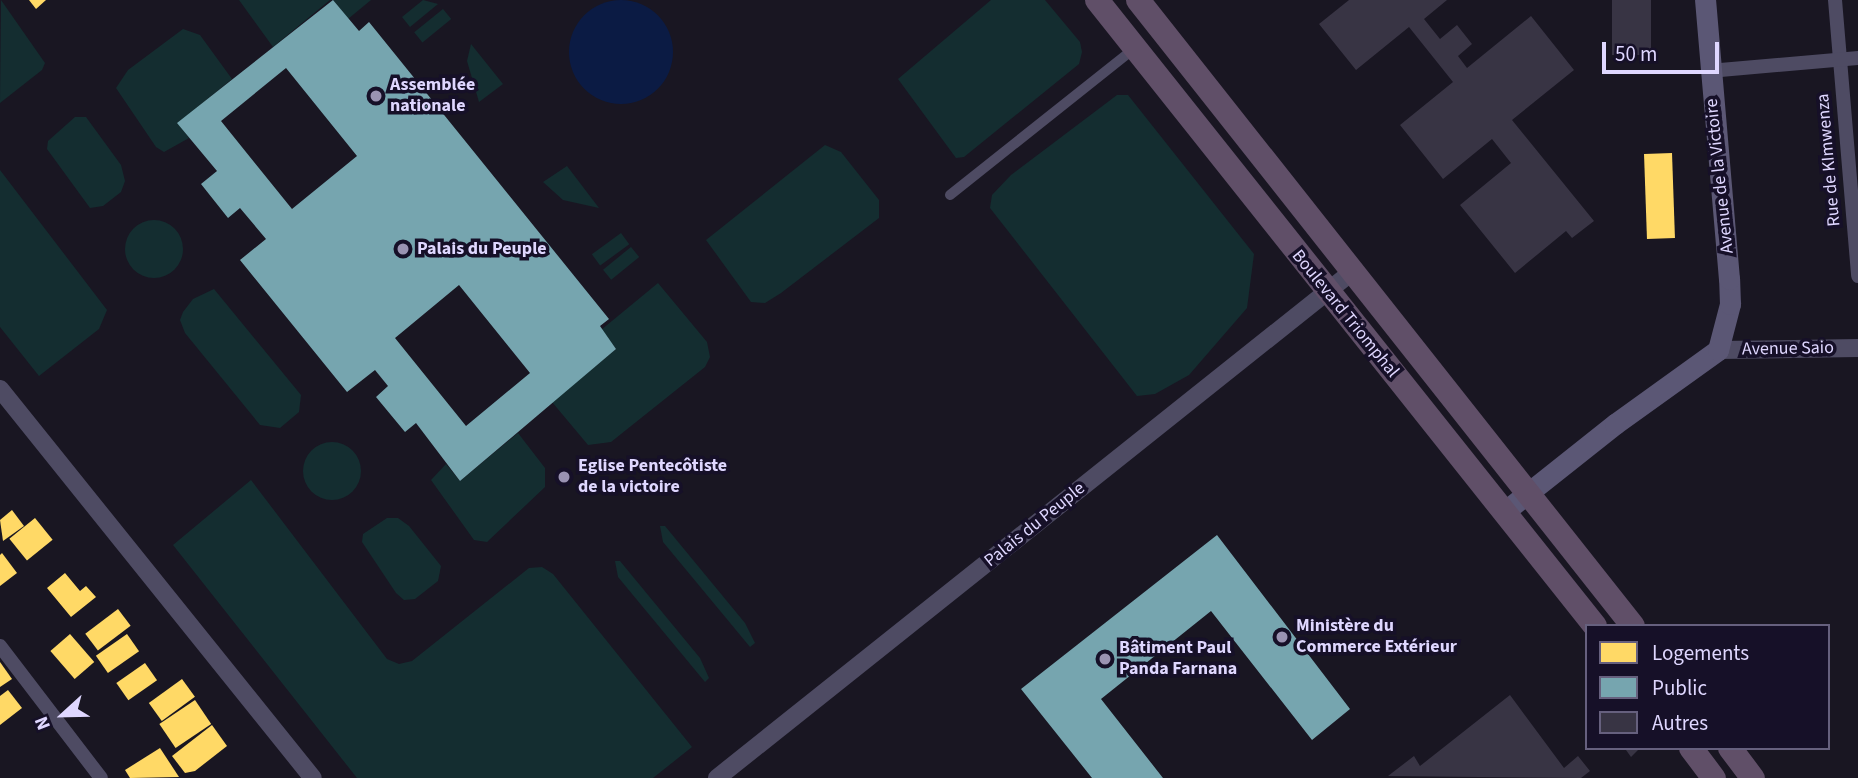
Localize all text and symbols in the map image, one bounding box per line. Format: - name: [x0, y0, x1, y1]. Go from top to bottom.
- scale bar: [1606, 28, 1723, 72]
- text: 50 m: [1615, 39, 1657, 69]
- place label: Assemblée nationale: [390, 75, 475, 118]
- marker: Assemblée nationale: [368, 88, 384, 104]
- street label: Rue de KImwenza: [1812, 93, 1846, 227]
- street label: Avenue de la Victoire: [1701, 97, 1739, 255]
- place label: Palais du Peuple: [417, 238, 547, 260]
- marker: Palais du Peuple: [395, 241, 411, 257]
- street label: Boulevard Triomphal: [1287, 246, 1403, 382]
- street label: Avenue Saio: [1742, 337, 1834, 361]
- place label: Eglise Pentecôtiste de la victoire: [578, 456, 727, 498]
- marker: Eglise Pentecôtiste de la victoire: [556, 469, 572, 485]
- street label: Palais du Peuple: [980, 478, 1090, 572]
- place label: Ministère du Commerce Extérieur: [1296, 616, 1457, 658]
- legend: [1585, 624, 1830, 750]
- marker: Ministère du Commerce Extérieur: [1274, 629, 1290, 645]
- place label: Bâtiment Paul Panda Farnana: [1119, 638, 1237, 680]
- text: Logements: [1652, 638, 1749, 668]
- marker: Bâtiment Paul Panda Farnana: [1097, 651, 1113, 667]
- text: Public: [1652, 673, 1707, 703]
- north arrow: [28, 680, 98, 750]
- text: Autres: [1652, 708, 1708, 738]
- text: N: [28, 712, 58, 734]

